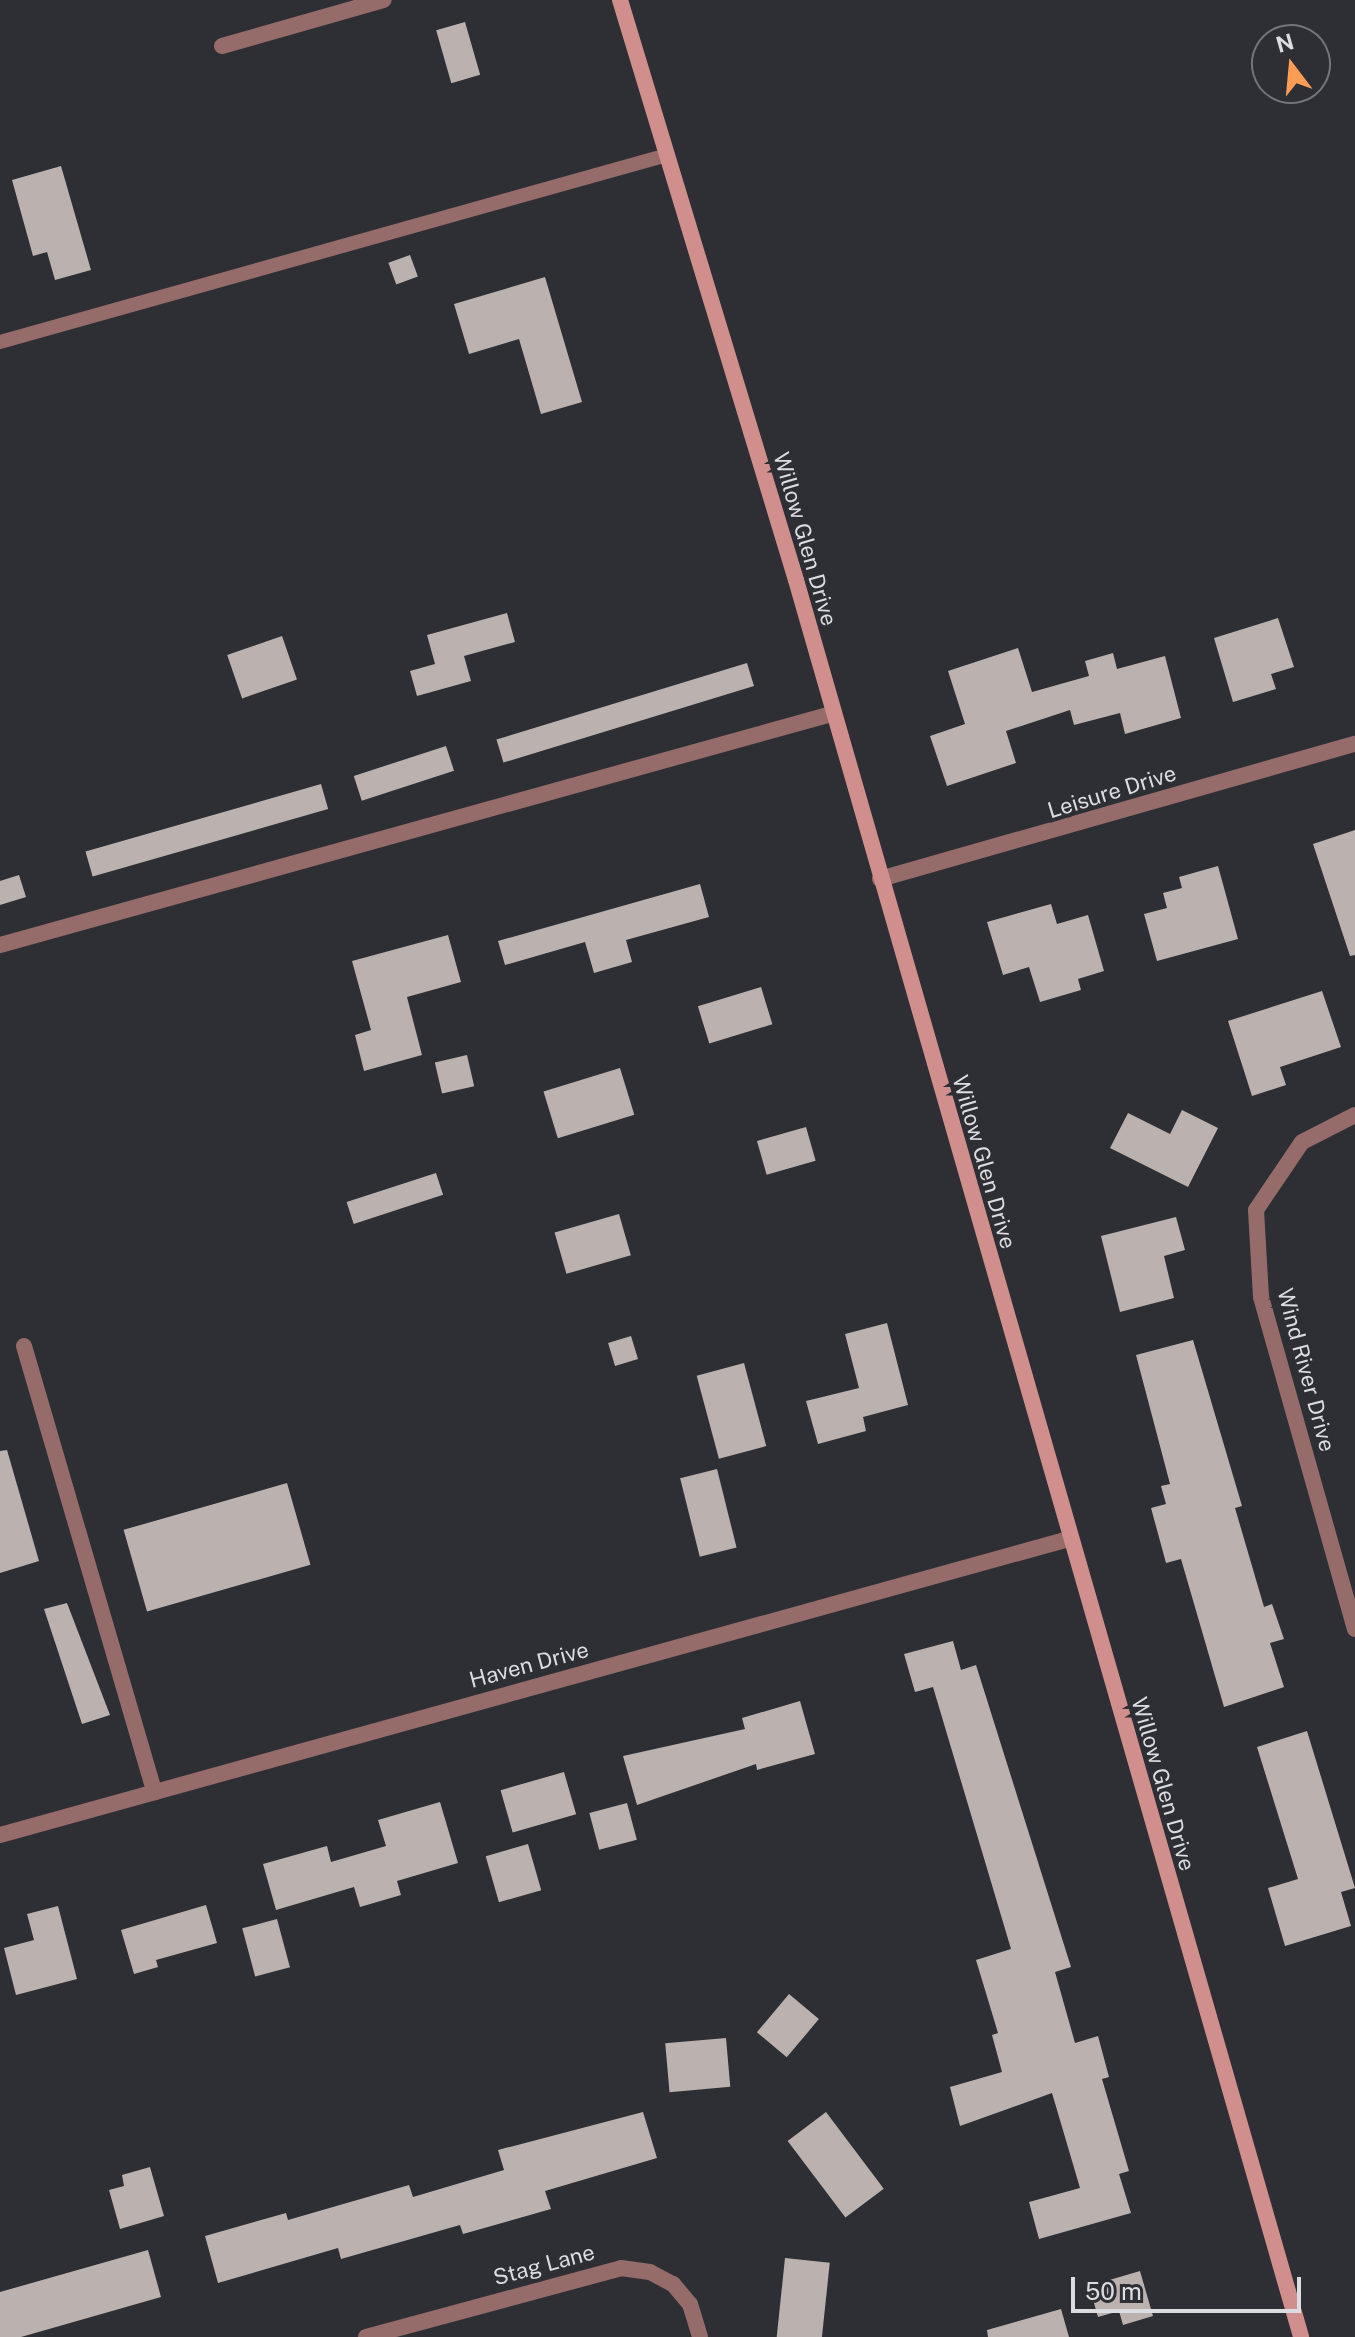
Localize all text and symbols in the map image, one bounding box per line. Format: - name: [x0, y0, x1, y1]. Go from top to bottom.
- north arrow: [1251, 24, 1331, 104]
- text: N: [1273, 28, 1297, 58]
- street label: Willow Glen Drive: [768, 449, 842, 629]
- street label: Leisure Drive: [1044, 760, 1180, 824]
- street label: Willow Glen Drive: [947, 1072, 1021, 1252]
- street label: Wind River Drive: [1272, 1286, 1340, 1454]
- street label: Haven Drive: [466, 1636, 592, 1694]
- street label: Willow Glen Drive: [1126, 1694, 1200, 1874]
- street label: Stag Lane: [491, 2239, 597, 2291]
- scale bar: [1075, 2261, 1305, 2311]
- text: 50 m: [1085, 2277, 1142, 2305]

